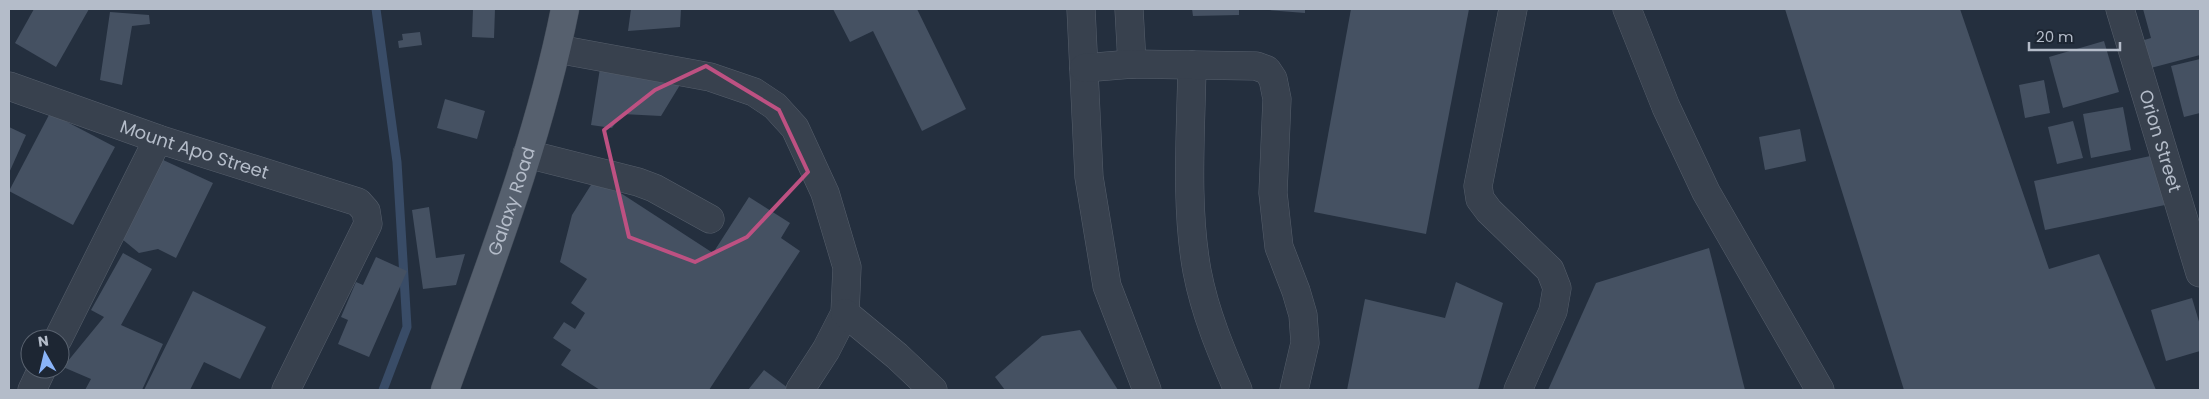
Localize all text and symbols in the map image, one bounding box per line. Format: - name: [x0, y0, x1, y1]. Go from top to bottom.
- scale bar: [2029, 20, 2120, 52]
- text: 20 m: [2036, 26, 2074, 47]
- street label: Orion Street: [2133, 87, 2188, 195]
- street label: Mount Apo Street: [117, 113, 272, 185]
- street label: Galaxy Road: [481, 144, 541, 259]
- north arrow: [20, 329, 70, 379]
- text: N: [37, 330, 50, 352]

